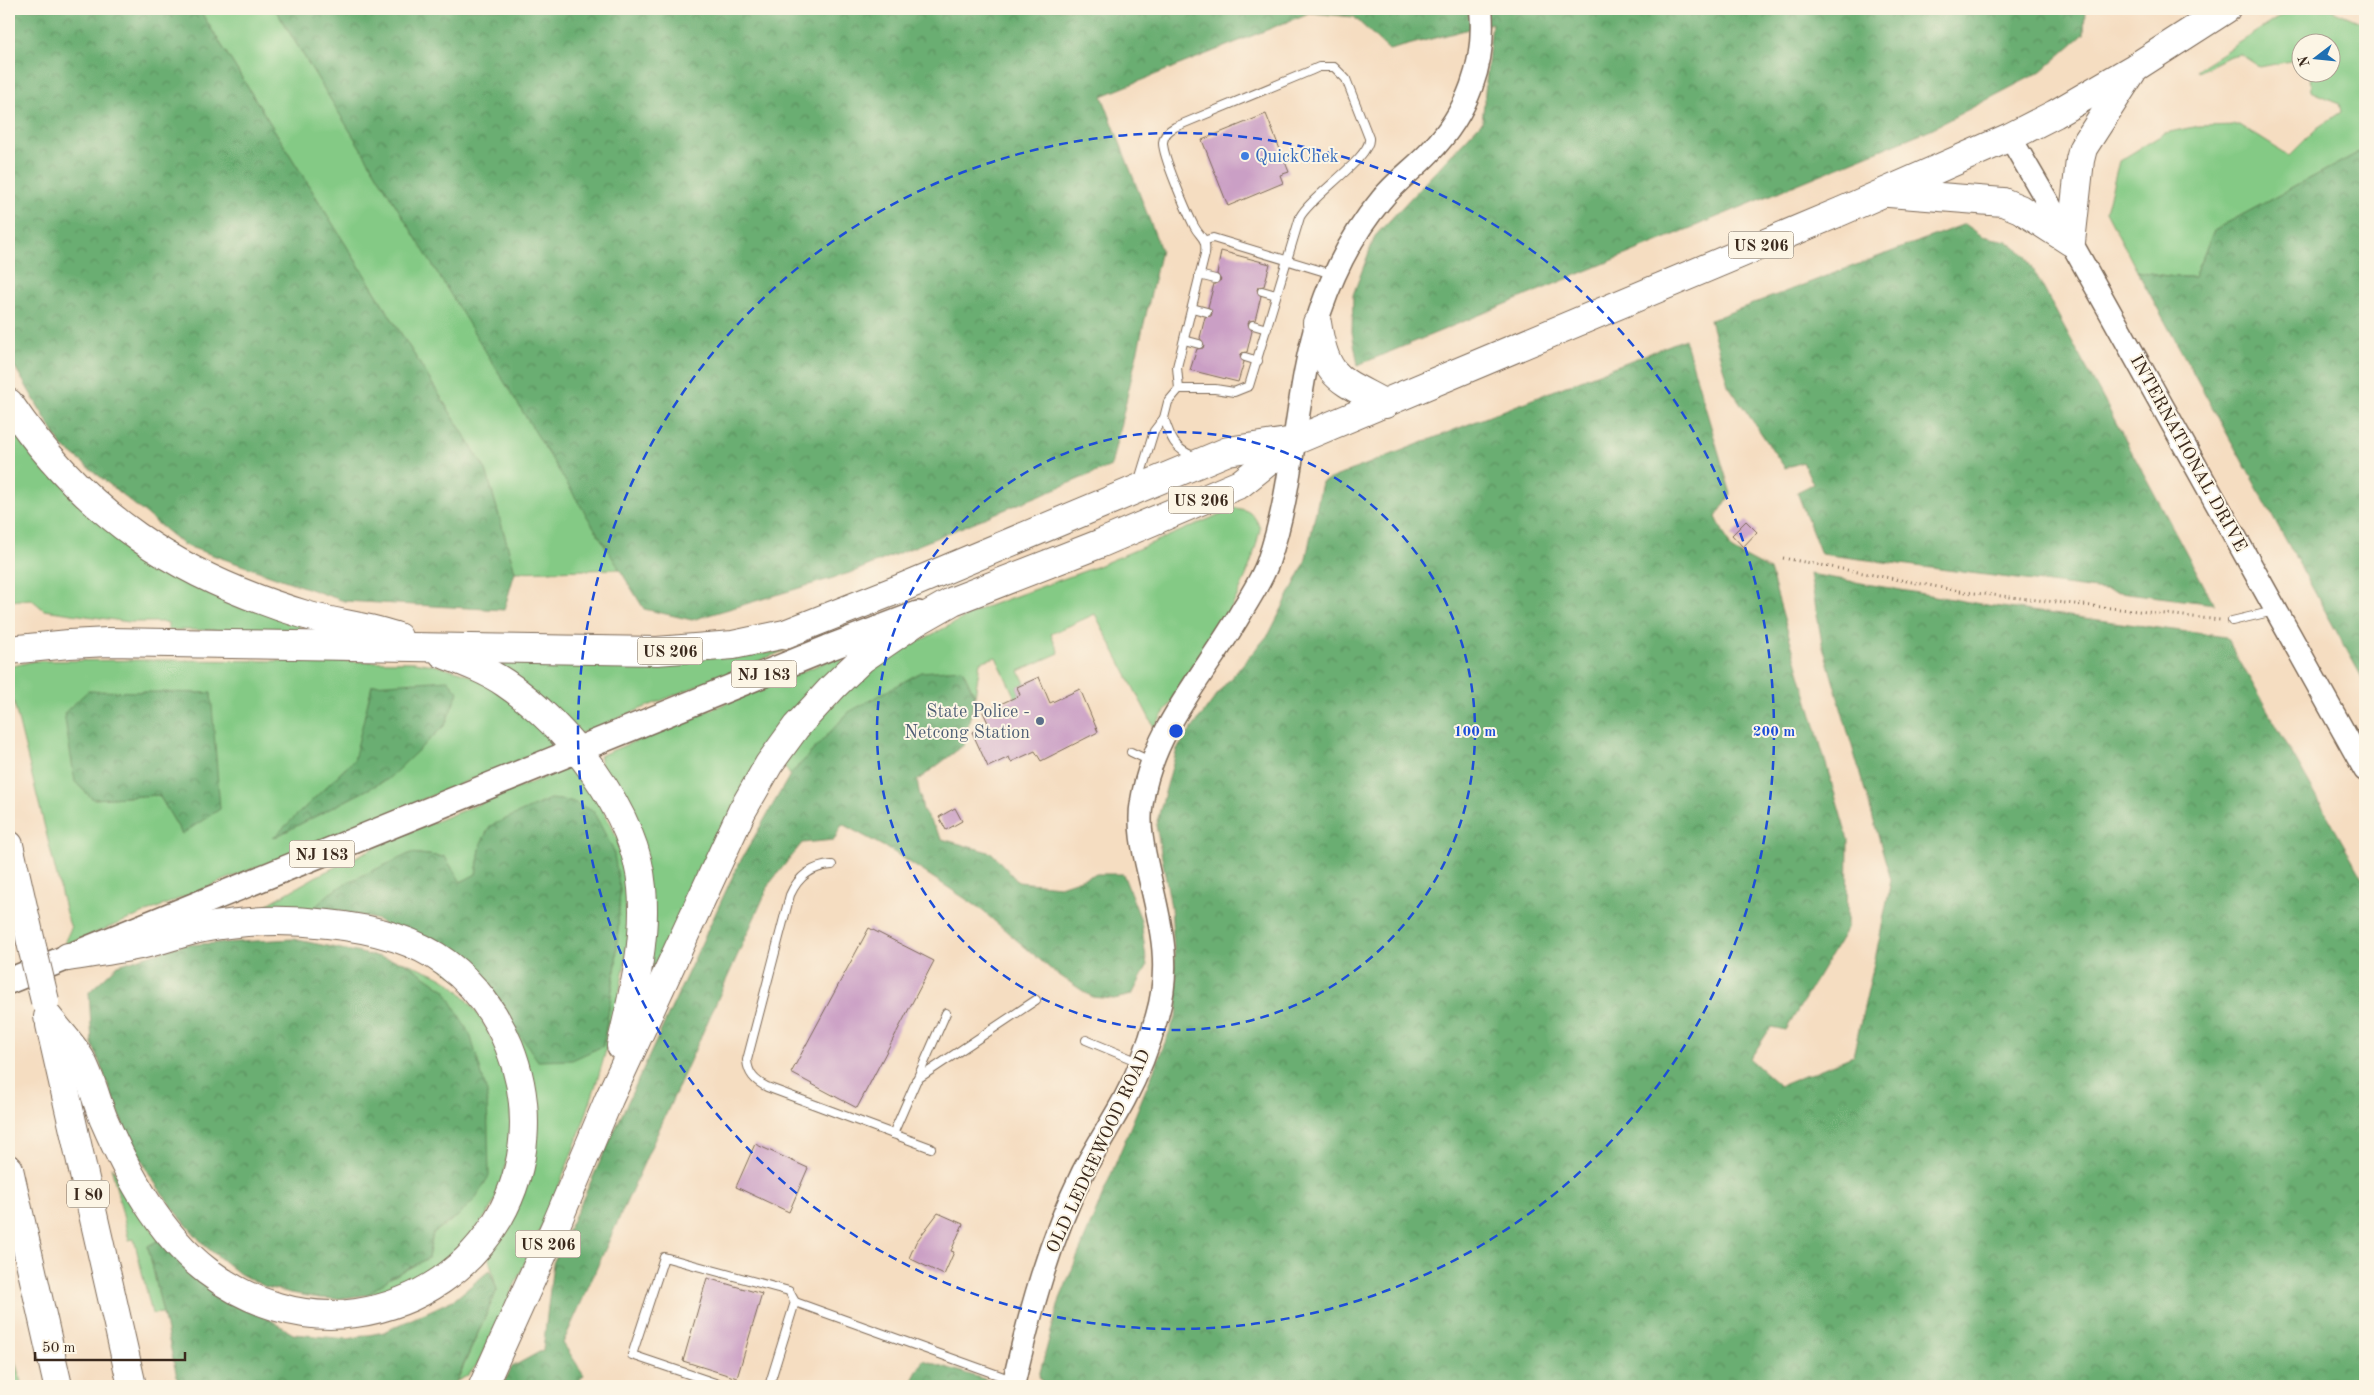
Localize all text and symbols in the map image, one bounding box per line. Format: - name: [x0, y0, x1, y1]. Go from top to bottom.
- north arrow: [2292, 32, 2342, 82]
- text: N: [2296, 54, 2313, 68]
- place label: QuickChek: [1255, 148, 1339, 166]
- marker: QuickChek: [1239, 150, 1251, 162]
- road number: US 206: [1728, 232, 1794, 258]
- street label: INTERNATIONAL DRIVE: [2127, 352, 2250, 555]
- road number: US 206: [1168, 486, 1234, 514]
- road number: US 206: [638, 637, 702, 664]
- road number: NJ 183: [732, 661, 796, 688]
- place label: State Police - Netcong Station: [904, 703, 1030, 742]
- marker: State Police - Netcong Station: [1034, 715, 1046, 727]
- centre of rings: [1167, 722, 1185, 740]
- text: 100 m: [1454, 725, 1496, 740]
- text: 200 m: [1753, 725, 1795, 740]
- road number: NJ 183: [290, 841, 354, 868]
- street label: OLD LEDGEWOOD ROAD: [1044, 1047, 1154, 1256]
- road number: I 80: [67, 1180, 109, 1208]
- road number: US 206: [516, 1230, 580, 1258]
- scale bar: [35, 1330, 185, 1362]
- text: 50 m: [42, 1341, 76, 1356]

